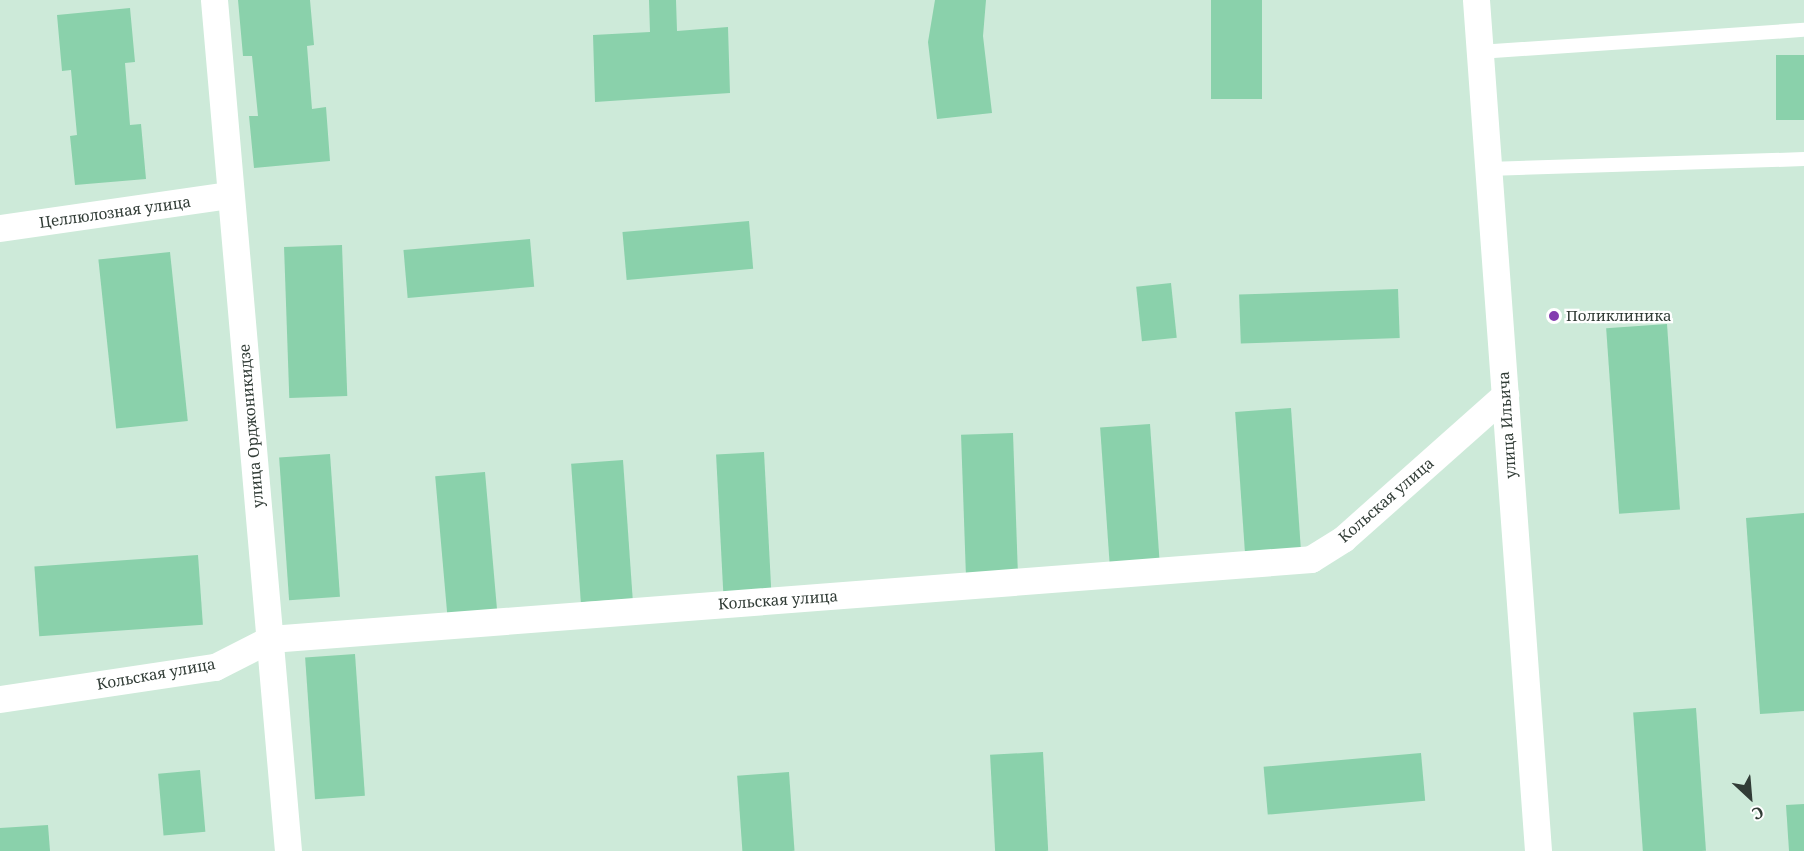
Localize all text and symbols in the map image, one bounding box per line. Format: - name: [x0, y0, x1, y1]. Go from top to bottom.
- street label: Целлюлозная улица: [38, 192, 192, 232]
- place label: Поликлиника: [1566, 307, 1672, 325]
- marker: Поликлиника: [1547, 309, 1561, 323]
- street label: улица Орджоникидзе: [235, 343, 267, 509]
- street label: улица Ильича: [1494, 371, 1520, 479]
- street label: Кольская улица: [1335, 454, 1437, 546]
- street label: Кольская улица: [717, 587, 839, 613]
- street label: Кольская улица: [95, 655, 217, 693]
- north arrow: [1720, 767, 1780, 827]
- text: С: [1748, 801, 1767, 825]

